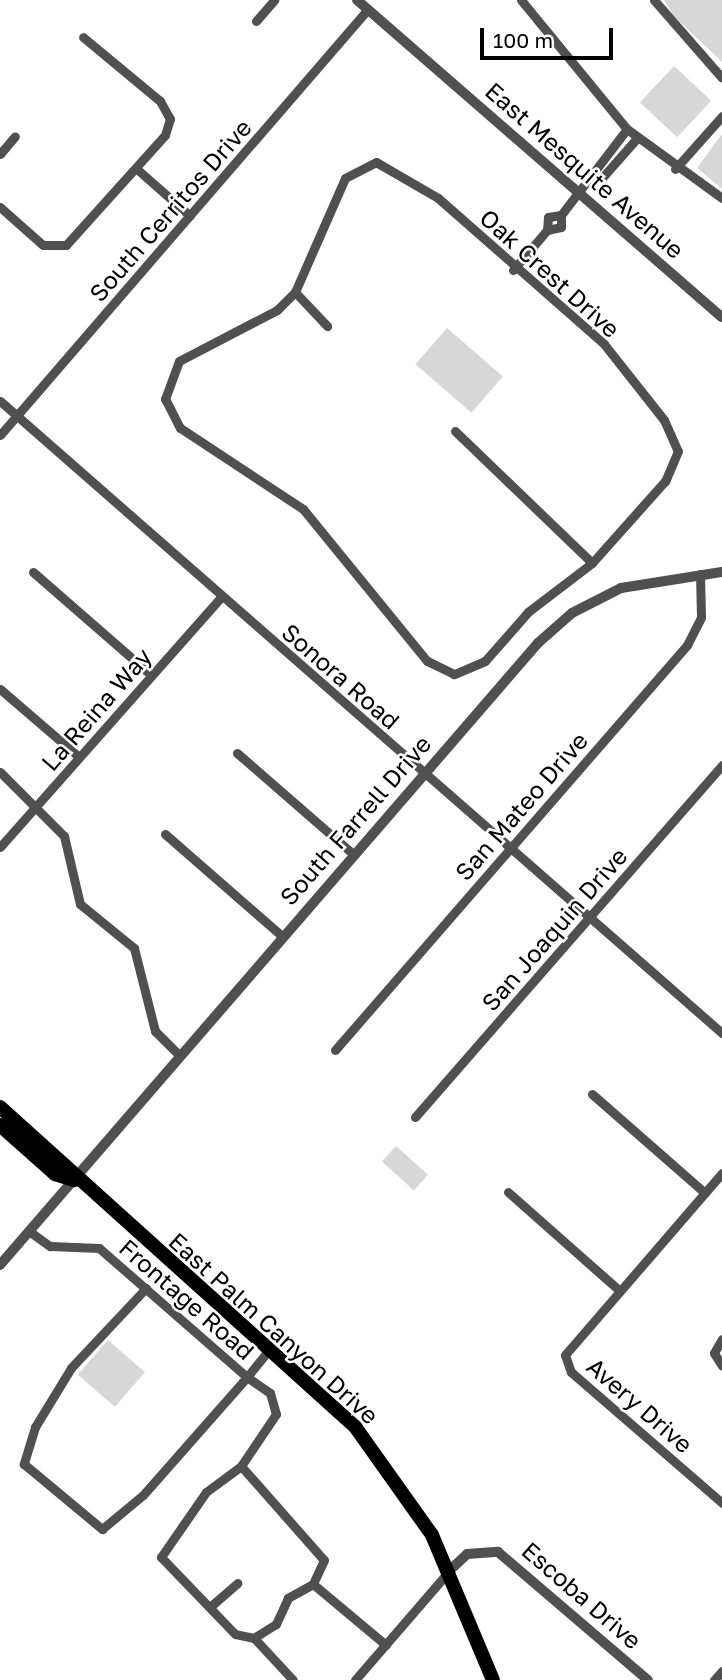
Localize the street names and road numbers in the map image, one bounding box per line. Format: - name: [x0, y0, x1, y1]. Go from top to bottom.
- street label: East Mesquite Avenue: [480, 76, 690, 264]
- street label: South Cerritos Drive: [83, 113, 257, 307]
- street label: Oak Crest Drive: [474, 203, 626, 343]
- street label: Sonora Road: [276, 617, 406, 735]
- street label: La Reina Way: [35, 642, 157, 776]
- street label: San Mateo Drive: [449, 726, 593, 886]
- street label: South Farrell Drive: [274, 729, 436, 911]
- street label: San Joaquin Drive: [475, 841, 633, 1017]
- street label: East Palm Canyon Drive: [163, 1226, 385, 1430]
- street label: Frontage Road: [114, 1233, 260, 1365]
- street label: Avery Drive: [581, 1351, 699, 1459]
- street label: Escoba Drive: [516, 1535, 648, 1655]

